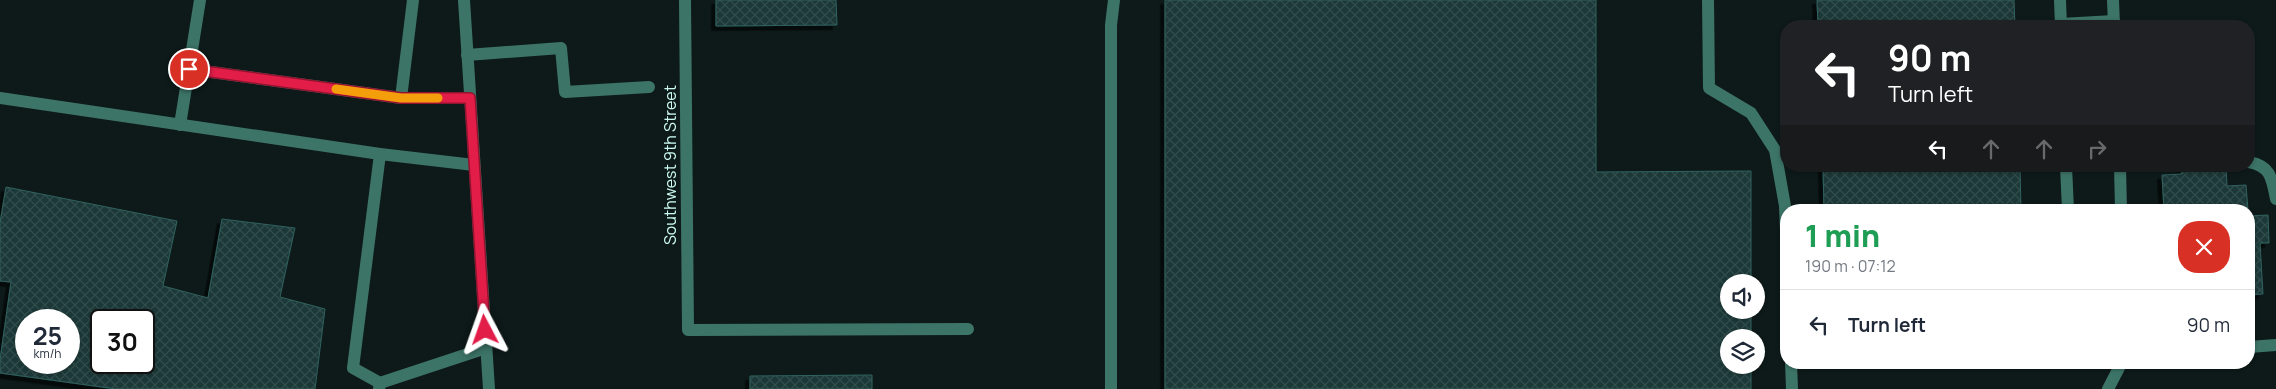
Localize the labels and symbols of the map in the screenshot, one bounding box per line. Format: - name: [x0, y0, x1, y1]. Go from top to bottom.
- pin: [168, 48, 210, 90]
- street label: Southwest 9th Street: [659, 85, 681, 245]
- position arrow: [458, 303, 510, 355]
- speed limit sign: 30: [90, 309, 155, 374]

